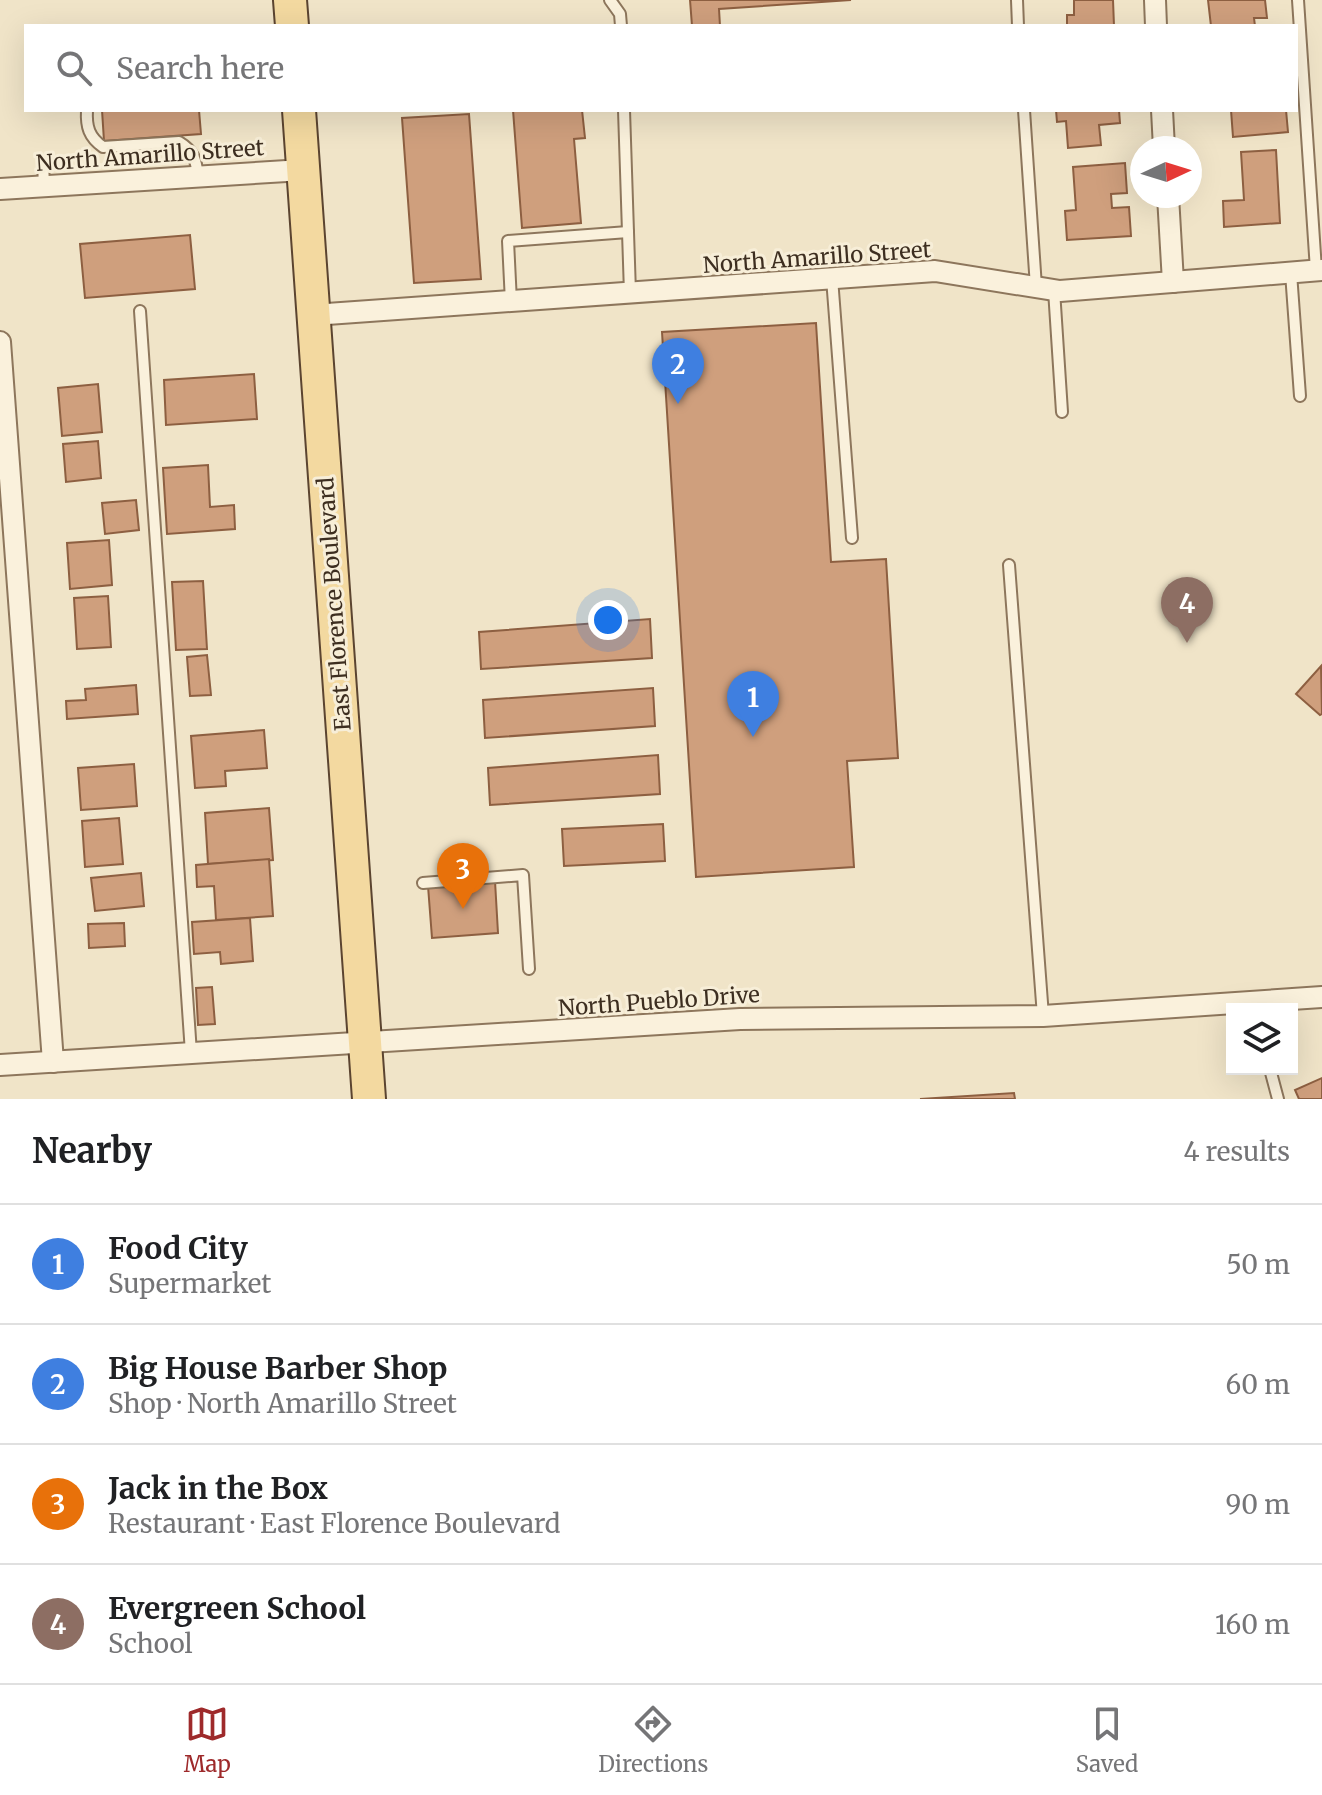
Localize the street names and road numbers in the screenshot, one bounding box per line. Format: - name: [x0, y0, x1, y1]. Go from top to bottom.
- street label: North Amarillo Street: [35, 133, 265, 177]
- street label: North Amarillo Street: [702, 235, 932, 279]
- street label: East Florence Boulevard: [311, 476, 357, 732]
- street label: North Pueblo Drive: [557, 980, 761, 1022]

